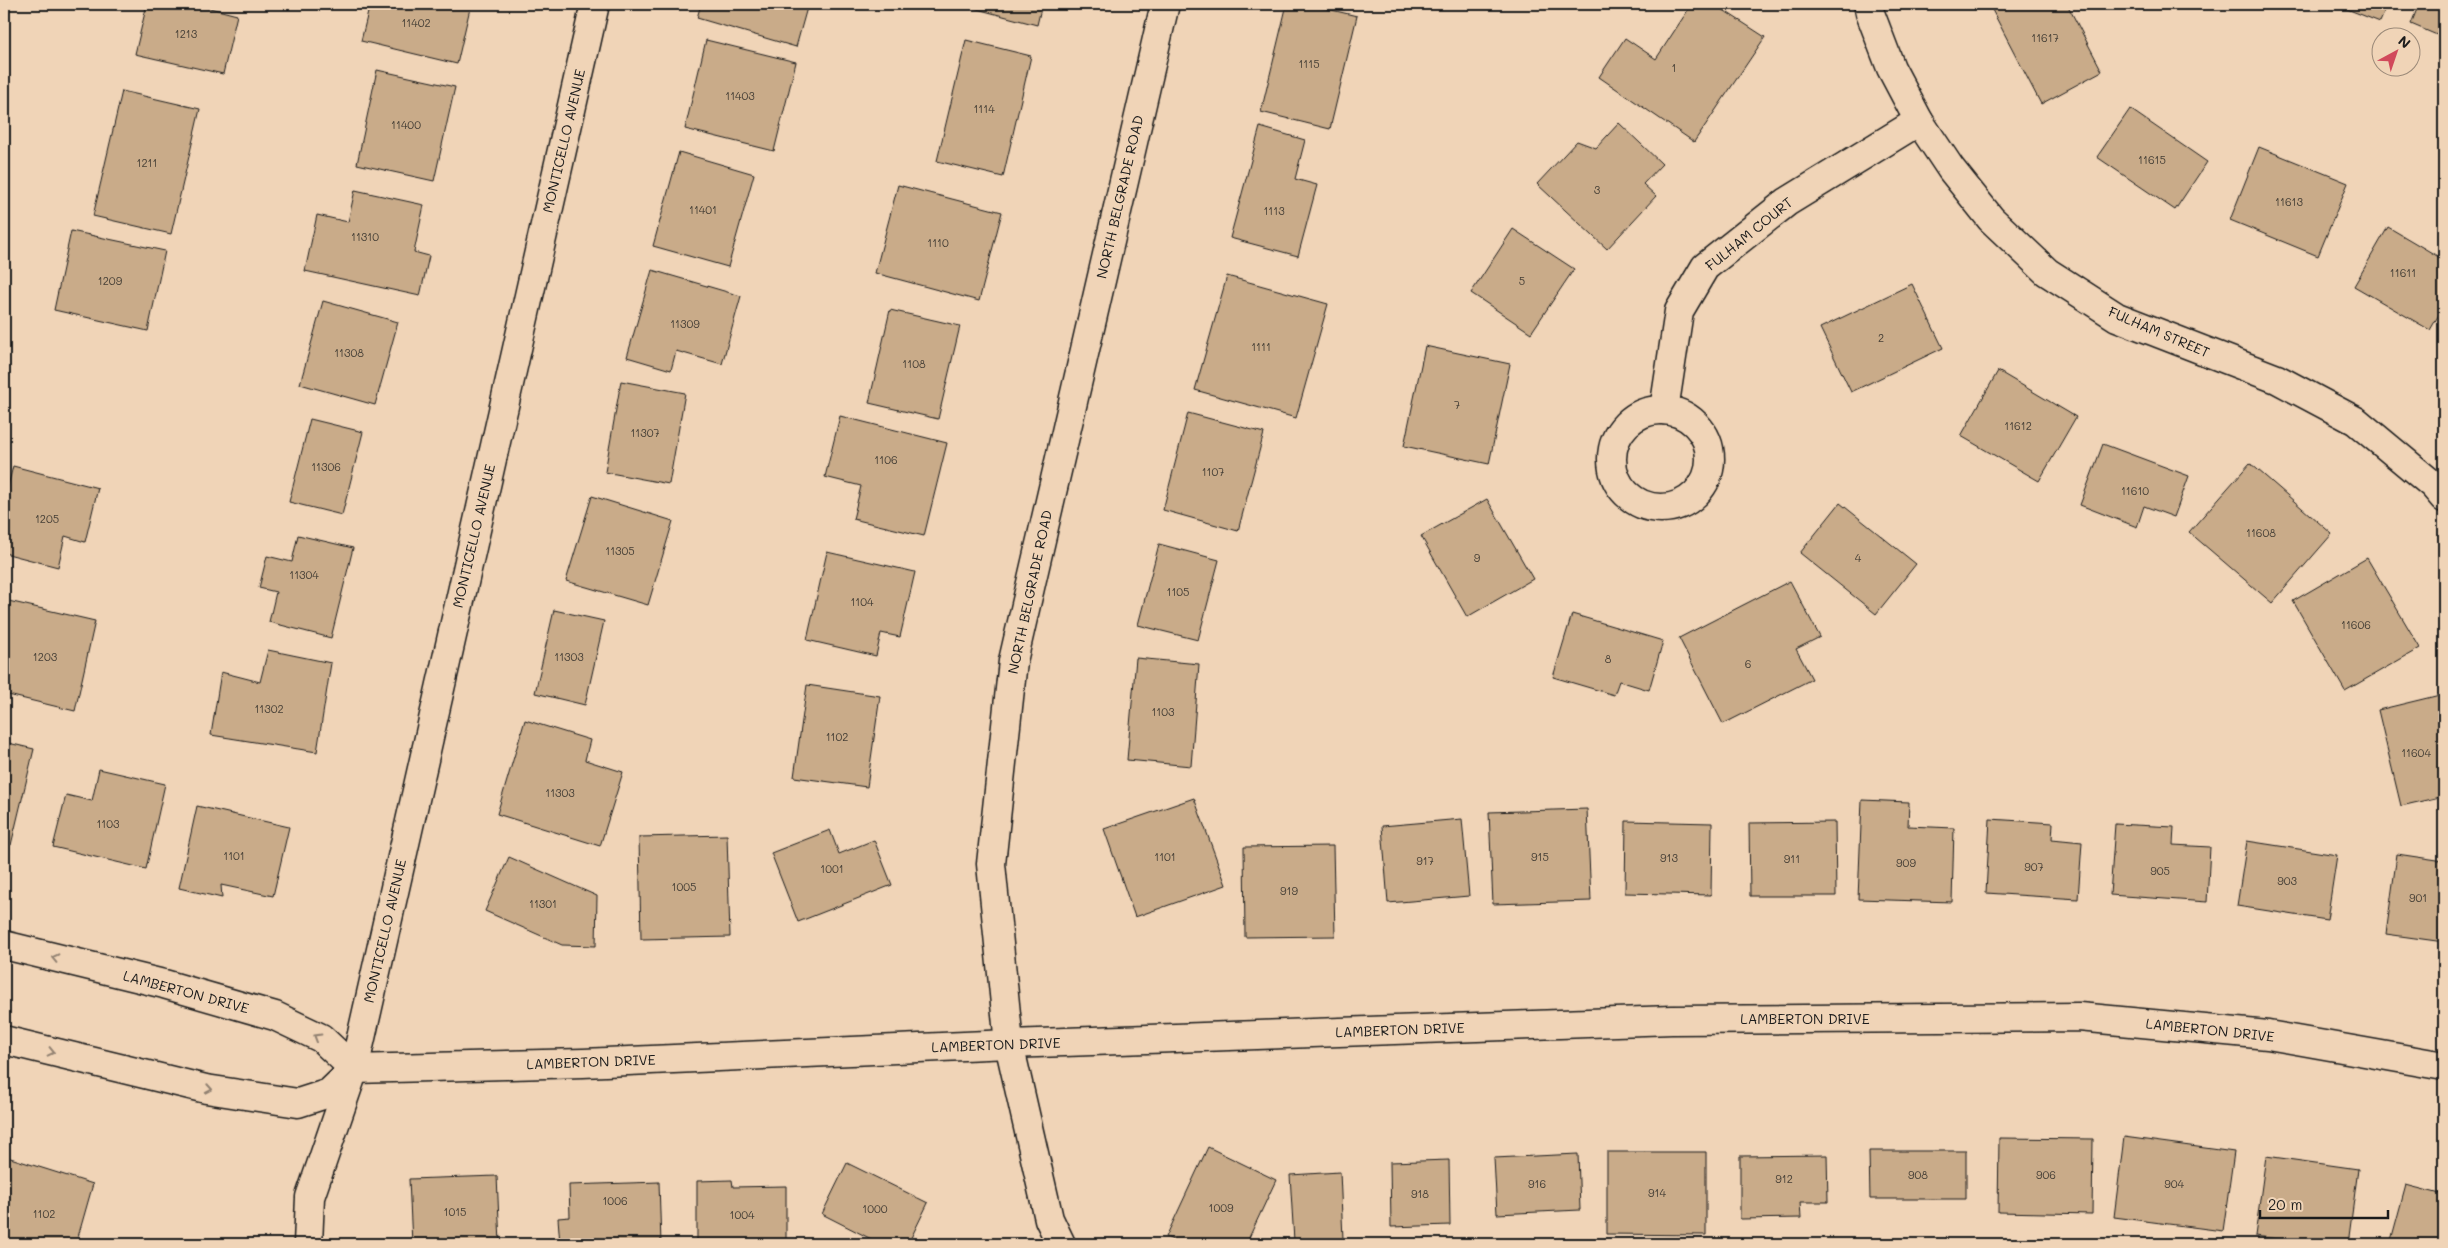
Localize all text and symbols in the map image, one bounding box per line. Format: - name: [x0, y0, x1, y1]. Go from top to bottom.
- house number: 11402: [401, 15, 431, 30]
- house number: 1213: [175, 26, 198, 41]
- north arrow: [2370, 28, 2420, 78]
- house number: 11617: [2031, 30, 2059, 45]
- text: N: [2394, 31, 2415, 52]
- house number: 1115: [1298, 56, 1320, 71]
- house number: 1: [1672, 60, 1676, 75]
- street label: MONTICELLO AVENUE: [538, 67, 589, 215]
- house number: 11403: [725, 88, 755, 103]
- house number: 1114: [973, 101, 995, 116]
- street label: NORTH BELGRADE ROAD: [1091, 113, 1148, 281]
- house number: 11400: [391, 117, 421, 132]
- house number: 11615: [2138, 152, 2166, 167]
- house number: 1211: [137, 155, 157, 170]
- house number: 3: [1594, 182, 1601, 197]
- street label: FULHAM COURT: [1701, 192, 1796, 275]
- house number: 11613: [2275, 194, 2303, 209]
- house number: 11401: [689, 202, 717, 217]
- house number: 1113: [1263, 203, 1285, 218]
- house number: 11310: [351, 229, 379, 244]
- house number: 1110: [927, 235, 949, 250]
- house number: 11611: [2390, 265, 2416, 280]
- house number: 1209: [98, 273, 123, 288]
- house number: 5: [1519, 273, 1525, 288]
- street label: FULHAM STREET: [2106, 302, 2213, 362]
- house number: 11309: [670, 316, 700, 331]
- house number: 2: [1878, 330, 1884, 345]
- house number: 1111: [1251, 339, 1271, 354]
- house number: 11308: [334, 345, 364, 360]
- house number: 1108: [902, 356, 926, 371]
- house number: 7: [1454, 397, 1460, 412]
- house number: 11612: [2004, 418, 2032, 433]
- house number: 11307: [630, 425, 660, 440]
- house number: 1106: [874, 452, 898, 467]
- house number: 11306: [311, 459, 341, 474]
- street label: MONTICELLO AVENUE: [448, 462, 499, 610]
- house number: 1107: [1202, 464, 1224, 479]
- house number: 11610: [2121, 483, 2149, 498]
- street label: NORTH BELGRADE ROAD: [1003, 508, 1056, 676]
- house number: 1205: [35, 511, 59, 526]
- house number: 11608: [2246, 525, 2276, 540]
- house number: 11305: [605, 543, 635, 558]
- house number: 9: [1474, 550, 1481, 565]
- house number: 4: [1855, 550, 1862, 565]
- house number: 11304: [289, 567, 319, 582]
- house number: 1105: [1166, 584, 1190, 599]
- house number: 1104: [850, 594, 874, 609]
- house number: 11606: [2341, 617, 2371, 632]
- house number: 1203: [33, 649, 58, 664]
- house number: 11303: [554, 649, 584, 664]
- house number: 8: [1605, 651, 1612, 666]
- house number: 6: [1745, 656, 1751, 671]
- house number: 11302: [254, 701, 284, 716]
- house number: 1103: [1151, 704, 1175, 719]
- house number: 1102: [826, 729, 848, 744]
- house number: 11604: [2401, 745, 2431, 760]
- house number: 11303: [545, 785, 575, 800]
- house number: 1103: [96, 816, 120, 831]
- house number: 1101: [223, 848, 245, 863]
- house number: 1101: [1154, 849, 1176, 864]
- house number: 915: [1531, 849, 1549, 864]
- house number: 913: [1660, 850, 1678, 865]
- house number: 911: [1784, 851, 1800, 866]
- house number: 917: [1416, 853, 1434, 868]
- house number: 909: [1896, 855, 1916, 870]
- street label: MONTICELLO AVENUE: [359, 857, 410, 1005]
- house number: 907: [2024, 859, 2044, 874]
- house number: 1001: [820, 861, 844, 876]
- house number: 905: [2150, 863, 2170, 878]
- house number: 903: [2277, 873, 2297, 888]
- house number: 1005: [672, 879, 696, 894]
- house number: 919: [1280, 883, 1298, 898]
- house number: 901: [2409, 890, 2427, 905]
- house number: 11301: [529, 896, 557, 911]
- one-way arrow: [50, 953, 59, 964]
- street label: LAMBERTON DRIVE: [121, 966, 251, 1017]
- street label: LAMBERTON DRIVE: [1740, 1009, 1870, 1028]
- street label: LAMBERTON DRIVE: [2145, 1013, 2275, 1046]
- street label: LAMBERTON DRIVE: [1335, 1018, 1465, 1041]
- one-way arrow: [314, 1033, 323, 1043]
- street label: LAMBERTON DRIVE: [931, 1033, 1061, 1056]
- one-way arrow: [46, 1046, 55, 1057]
- street label: LAMBERTON DRIVE: [526, 1050, 656, 1073]
- one-way arrow: [205, 1083, 214, 1093]
- house number: 908: [1908, 1167, 1928, 1182]
- house number: 906: [2036, 1167, 2056, 1182]
- house number: 912: [1775, 1171, 1793, 1186]
- house number: 916: [1528, 1176, 1546, 1191]
- house number: 904: [2164, 1176, 2184, 1191]
- house number: 914: [1648, 1185, 1666, 1200]
- house number: 918: [1411, 1186, 1429, 1201]
- scale bar: [2260, 1188, 2388, 1220]
- house number: 1006: [602, 1193, 628, 1208]
- text: 20 m: [2268, 1194, 2302, 1214]
- house number: 1009: [1209, 1200, 1234, 1215]
- house number: 1000: [862, 1201, 888, 1216]
- house number: 1015: [443, 1204, 467, 1219]
- house number: 1102: [33, 1206, 55, 1221]
- house number: 1004: [730, 1207, 755, 1222]

